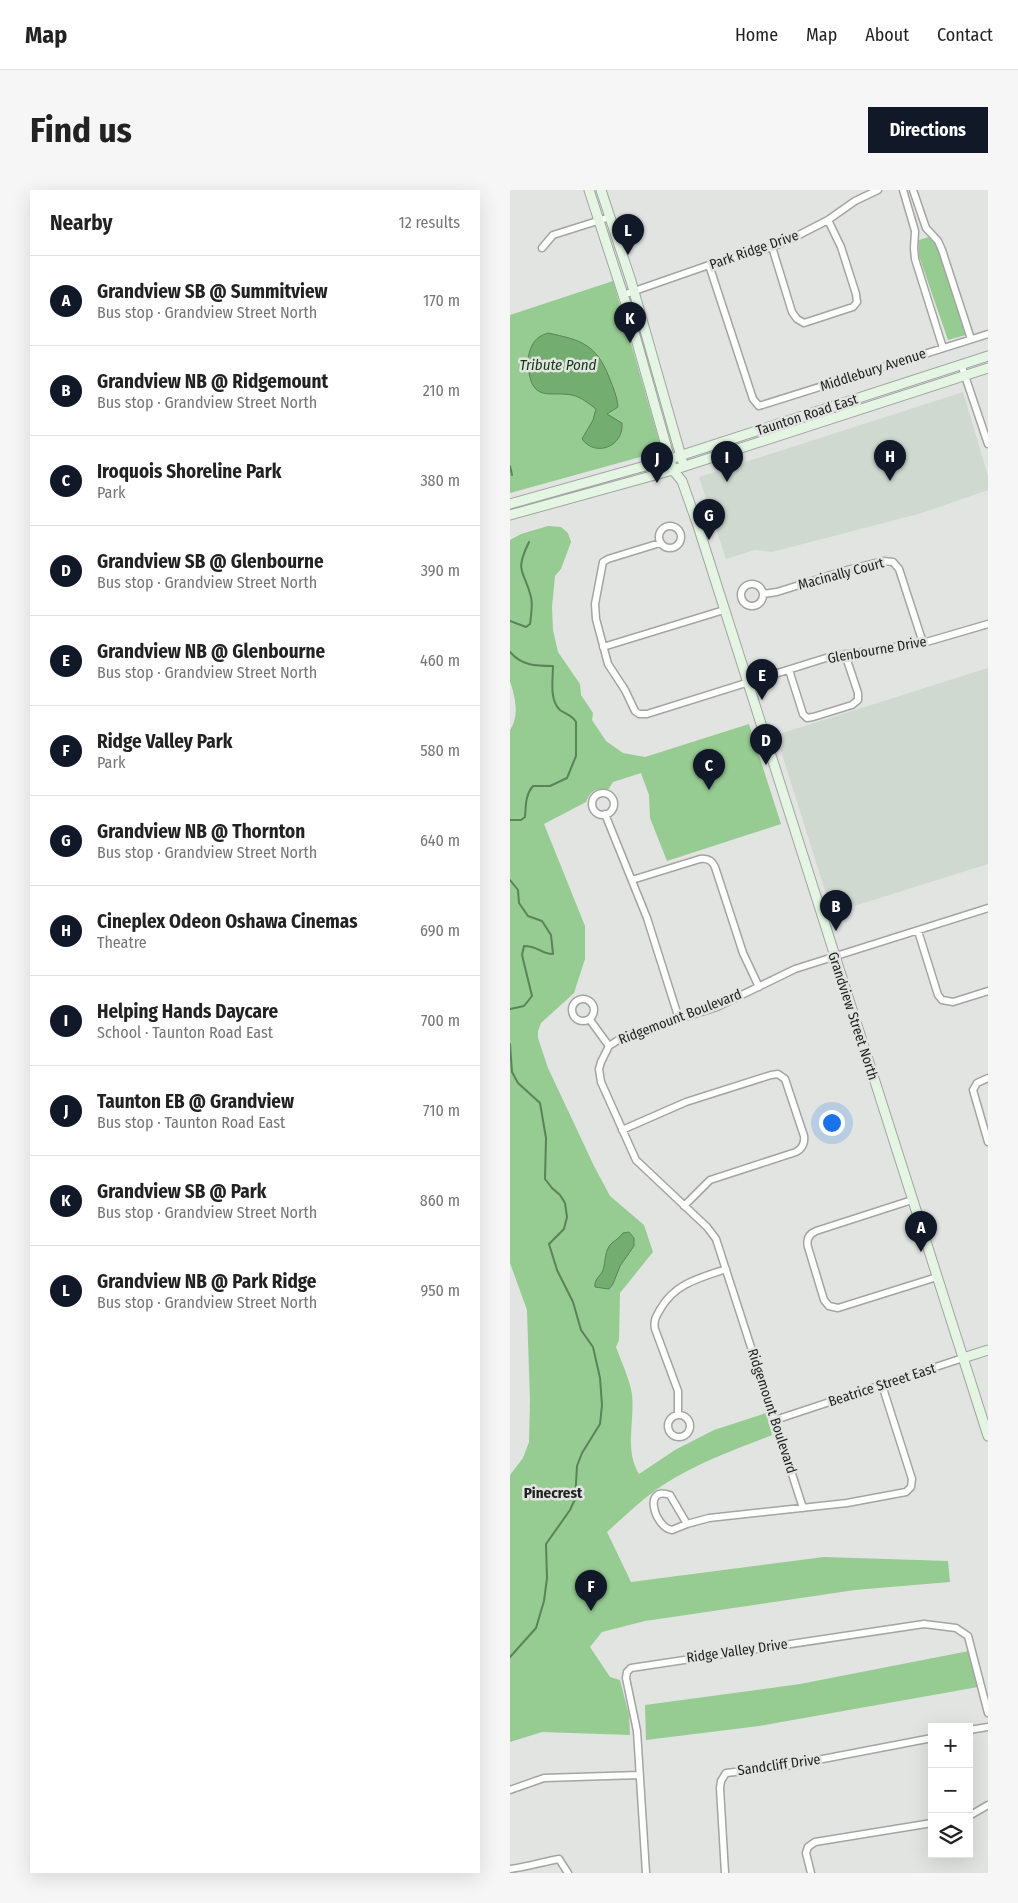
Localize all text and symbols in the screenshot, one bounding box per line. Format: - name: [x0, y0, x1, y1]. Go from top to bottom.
- text: Map: [25, 21, 67, 49]
- text: Home: [735, 24, 778, 46]
- text: Map: [806, 24, 837, 46]
- text: About: [865, 24, 909, 46]
- text: Contact: [937, 24, 993, 46]
- button: Directions: [868, 107, 988, 153]
- text: Find us: [30, 109, 132, 151]
- text: Nearby: [50, 210, 112, 236]
- text: 12 results: [398, 213, 460, 232]
- pin: L: [612, 214, 644, 255]
- street label: Park Ridge Drive: [707, 227, 801, 273]
- text: Grandview SB @ Summitview: [97, 280, 328, 303]
- text: A: [62, 291, 70, 310]
- text: 170 m: [423, 291, 460, 310]
- pin: K: [614, 302, 646, 343]
- text: Bus stop · Grandview Street North: [97, 303, 317, 322]
- street label: Middlebury Avenue: [818, 345, 928, 395]
- water label: Tribute Pond: [519, 356, 597, 374]
- text: Grandview NB @ Ridgemount: [97, 370, 328, 393]
- text: B: [62, 381, 70, 400]
- text: 210 m: [423, 381, 460, 400]
- street label: Taunton Road East: [754, 390, 860, 439]
- text: Bus stop · Grandview Street North: [97, 393, 317, 412]
- pin: H: [874, 440, 906, 481]
- pin: I: [711, 441, 743, 482]
- pin: J: [641, 442, 673, 483]
- text: Iroquois Shoreline Park: [97, 460, 281, 483]
- text: C: [62, 471, 70, 490]
- text: 380 m: [420, 471, 460, 490]
- text: Park: [97, 483, 125, 502]
- pin: G: [693, 499, 725, 540]
- text: Grandview SB @ Glenbourne: [97, 550, 324, 573]
- street label: Macinally Court: [796, 554, 886, 594]
- text: D: [61, 561, 71, 580]
- text: 390 m: [421, 561, 460, 580]
- text: Bus stop · Grandview Street North: [97, 573, 317, 592]
- street label: Glenbourne Drive: [826, 633, 928, 667]
- text: Grandview NB @ Glenbourne: [97, 640, 325, 663]
- text: E: [62, 651, 70, 670]
- text: 460 m: [420, 651, 460, 670]
- pin: E: [746, 659, 778, 700]
- text: Bus stop · Grandview Street North: [97, 663, 317, 682]
- pin: D: [750, 724, 782, 765]
- text: Ridge Valley Park: [97, 730, 232, 753]
- text: F: [62, 741, 70, 760]
- text: 580 m: [420, 741, 460, 760]
- pin: C: [693, 749, 725, 790]
- text: Park: [97, 753, 125, 772]
- text: Grandview NB @ Thornton: [97, 820, 305, 843]
- text: G: [61, 831, 71, 850]
- text: 640 m: [420, 831, 460, 850]
- text: Bus stop · Grandview Street North: [97, 843, 317, 862]
- pin: B: [820, 890, 852, 931]
- text: Cineplex Odeon Oshawa Cinemas: [97, 910, 358, 933]
- text: H: [61, 921, 71, 940]
- text: 690 m: [420, 921, 460, 940]
- text: Theatre: [97, 933, 147, 952]
- street label: Grandview Street North: [824, 950, 882, 1082]
- street label: Ridgemount Boulevard: [616, 986, 744, 1048]
- text: Helping Hands Daycare: [97, 1000, 278, 1023]
- text: I: [64, 1011, 68, 1030]
- text: 700 m: [421, 1011, 460, 1030]
- text: School · Taunton Road East: [97, 1023, 273, 1042]
- text: Taunton EB @ Grandview: [97, 1090, 294, 1113]
- text: J: [64, 1101, 68, 1120]
- text: 710 m: [423, 1101, 460, 1120]
- your location: [819, 1110, 845, 1136]
- text: Bus stop · Taunton Road East: [97, 1113, 285, 1132]
- text: Grandview SB @ Park: [97, 1180, 266, 1203]
- text: K: [61, 1191, 71, 1210]
- text: 860 m: [420, 1191, 460, 1210]
- text: Bus stop · Grandview Street North: [97, 1203, 317, 1222]
- pin: A: [905, 1211, 937, 1252]
- text: Grandview NB @ Park Ridge: [97, 1270, 316, 1293]
- text: L: [62, 1281, 70, 1300]
- text: 950 m: [420, 1281, 460, 1300]
- text: Bus stop · Grandview Street North: [97, 1293, 317, 1312]
- street label: Ridgemount Boulevard: [744, 1346, 800, 1476]
- street label: Beatrice Street East: [826, 1360, 938, 1410]
- district label: Pinecrest: [524, 1484, 583, 1502]
- pin: F: [575, 1570, 607, 1611]
- street label: Ridge Valley Drive: [685, 1635, 789, 1667]
- map controls: [928, 1723, 973, 1858]
- button: +: [928, 1723, 973, 1768]
- street label: Sandcliff Drive: [737, 1751, 822, 1779]
- button: −: [928, 1768, 973, 1813]
- button: layers: [928, 1813, 973, 1858]

